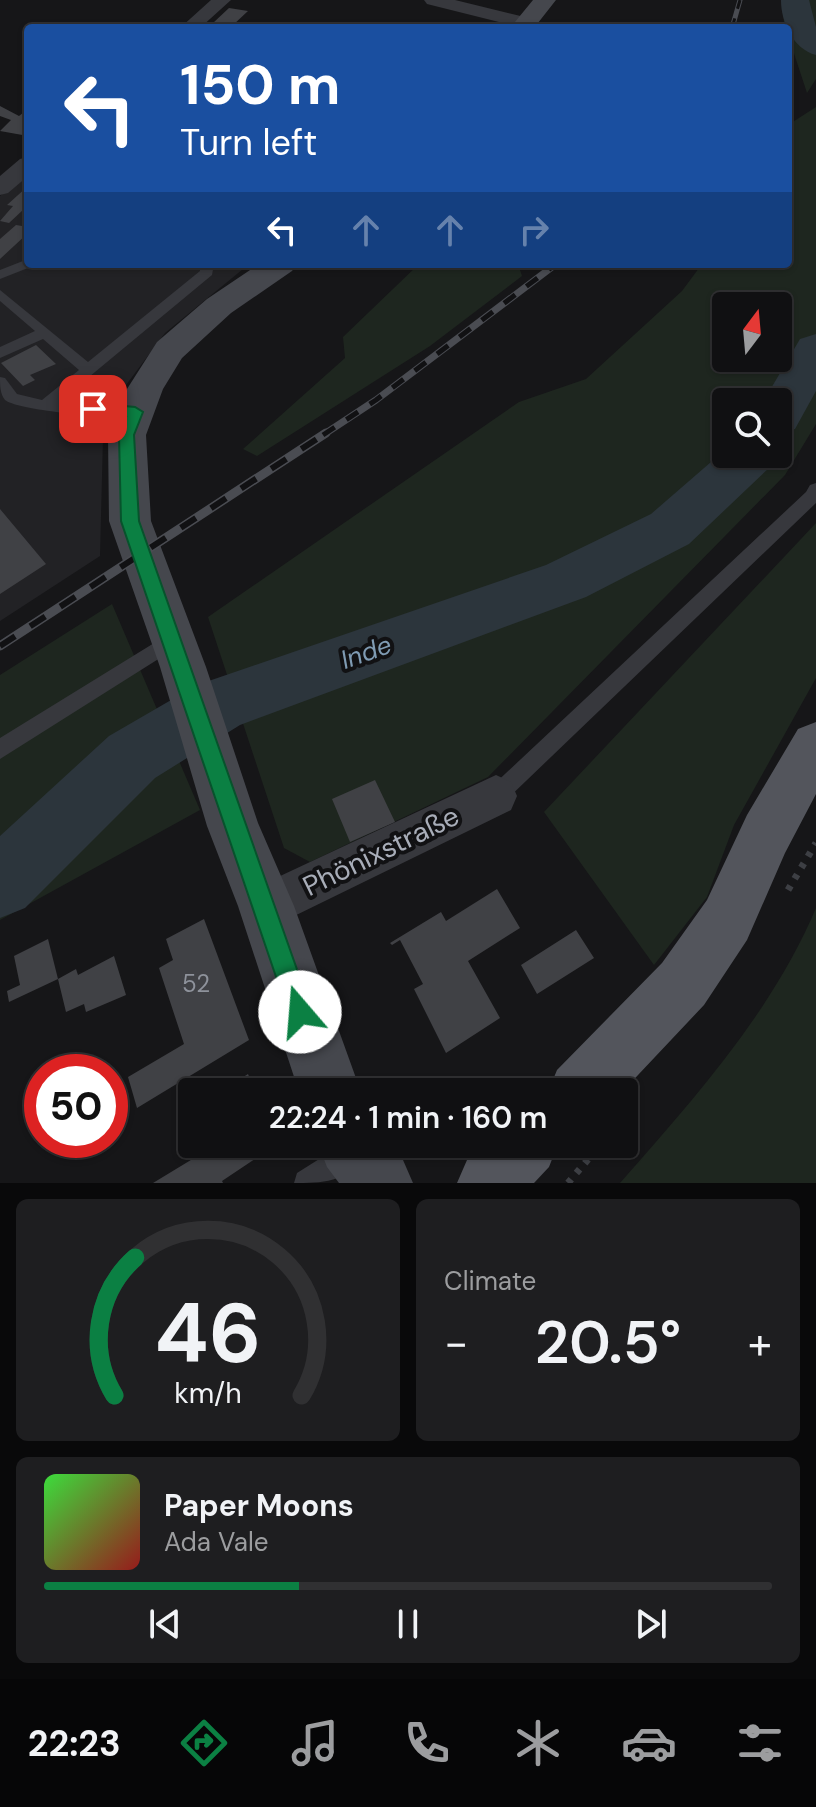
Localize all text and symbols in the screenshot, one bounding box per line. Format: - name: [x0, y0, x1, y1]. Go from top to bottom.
- text: 150 m: [180, 48, 341, 121]
- icon: left: [48, 56, 152, 160]
- text: Turn left: [180, 119, 317, 166]
- icon: left: [260, 208, 304, 252]
- icon: ahead: [344, 208, 388, 252]
- icon: ahead: [428, 208, 472, 252]
- icon: right: [512, 208, 556, 252]
- north arrow: [712, 292, 792, 372]
- map controls: [712, 292, 792, 468]
- pin: [59, 375, 127, 443]
- icon: arrive: [71, 387, 115, 431]
- button: search: [712, 388, 792, 468]
- water label: Inde: [336, 627, 396, 677]
- street label: Phönixstraße: [297, 797, 465, 905]
- house number: 52: [182, 968, 210, 999]
- position arrow: [258, 970, 342, 1054]
- speed limit sign: 50: [24, 1054, 128, 1158]
- text: 22:24 · 1 min · 160 m: [269, 1098, 547, 1137]
- text: Climate: [444, 1264, 536, 1298]
- text: 46: [155, 1279, 261, 1388]
- text: 20.5°: [535, 1303, 681, 1382]
- text: −: [444, 1314, 468, 1372]
- text: +: [748, 1314, 772, 1372]
- text: km/h: [174, 1375, 242, 1412]
- text: Paper Moons: [164, 1486, 354, 1525]
- text: Ada Vale: [164, 1525, 269, 1559]
- icon: previous: [143, 1602, 187, 1646]
- icon: pause: [386, 1602, 430, 1646]
- icon: next: [629, 1602, 673, 1646]
- icon: directions: [176, 1715, 232, 1771]
- icon: music: [287, 1715, 343, 1771]
- icon: phone: [399, 1715, 455, 1771]
- icon: climate: [510, 1715, 566, 1771]
- icon: car: [621, 1715, 677, 1771]
- icon: filters: [732, 1715, 788, 1771]
- text: 22:23: [28, 1720, 121, 1767]

